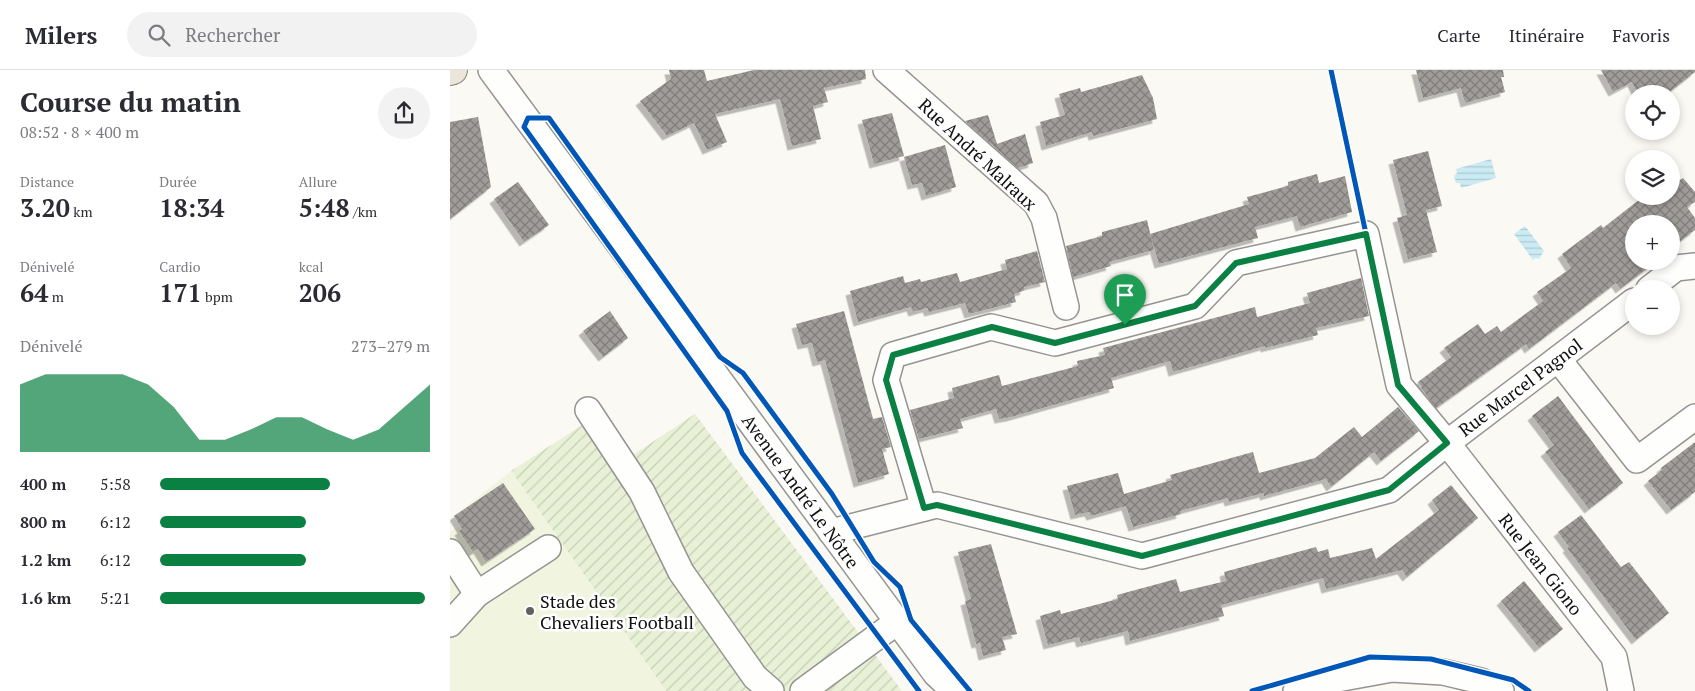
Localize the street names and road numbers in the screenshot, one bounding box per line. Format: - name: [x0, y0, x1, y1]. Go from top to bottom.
- street label: Rue André Malraux: [914, 93, 1043, 216]
- street label: Rue Marcel Pagnol: [1453, 333, 1587, 441]
- street label: Avenue André Le Nôtre: [737, 409, 865, 573]
- street label: Rue Jean Giono: [1494, 508, 1588, 620]

